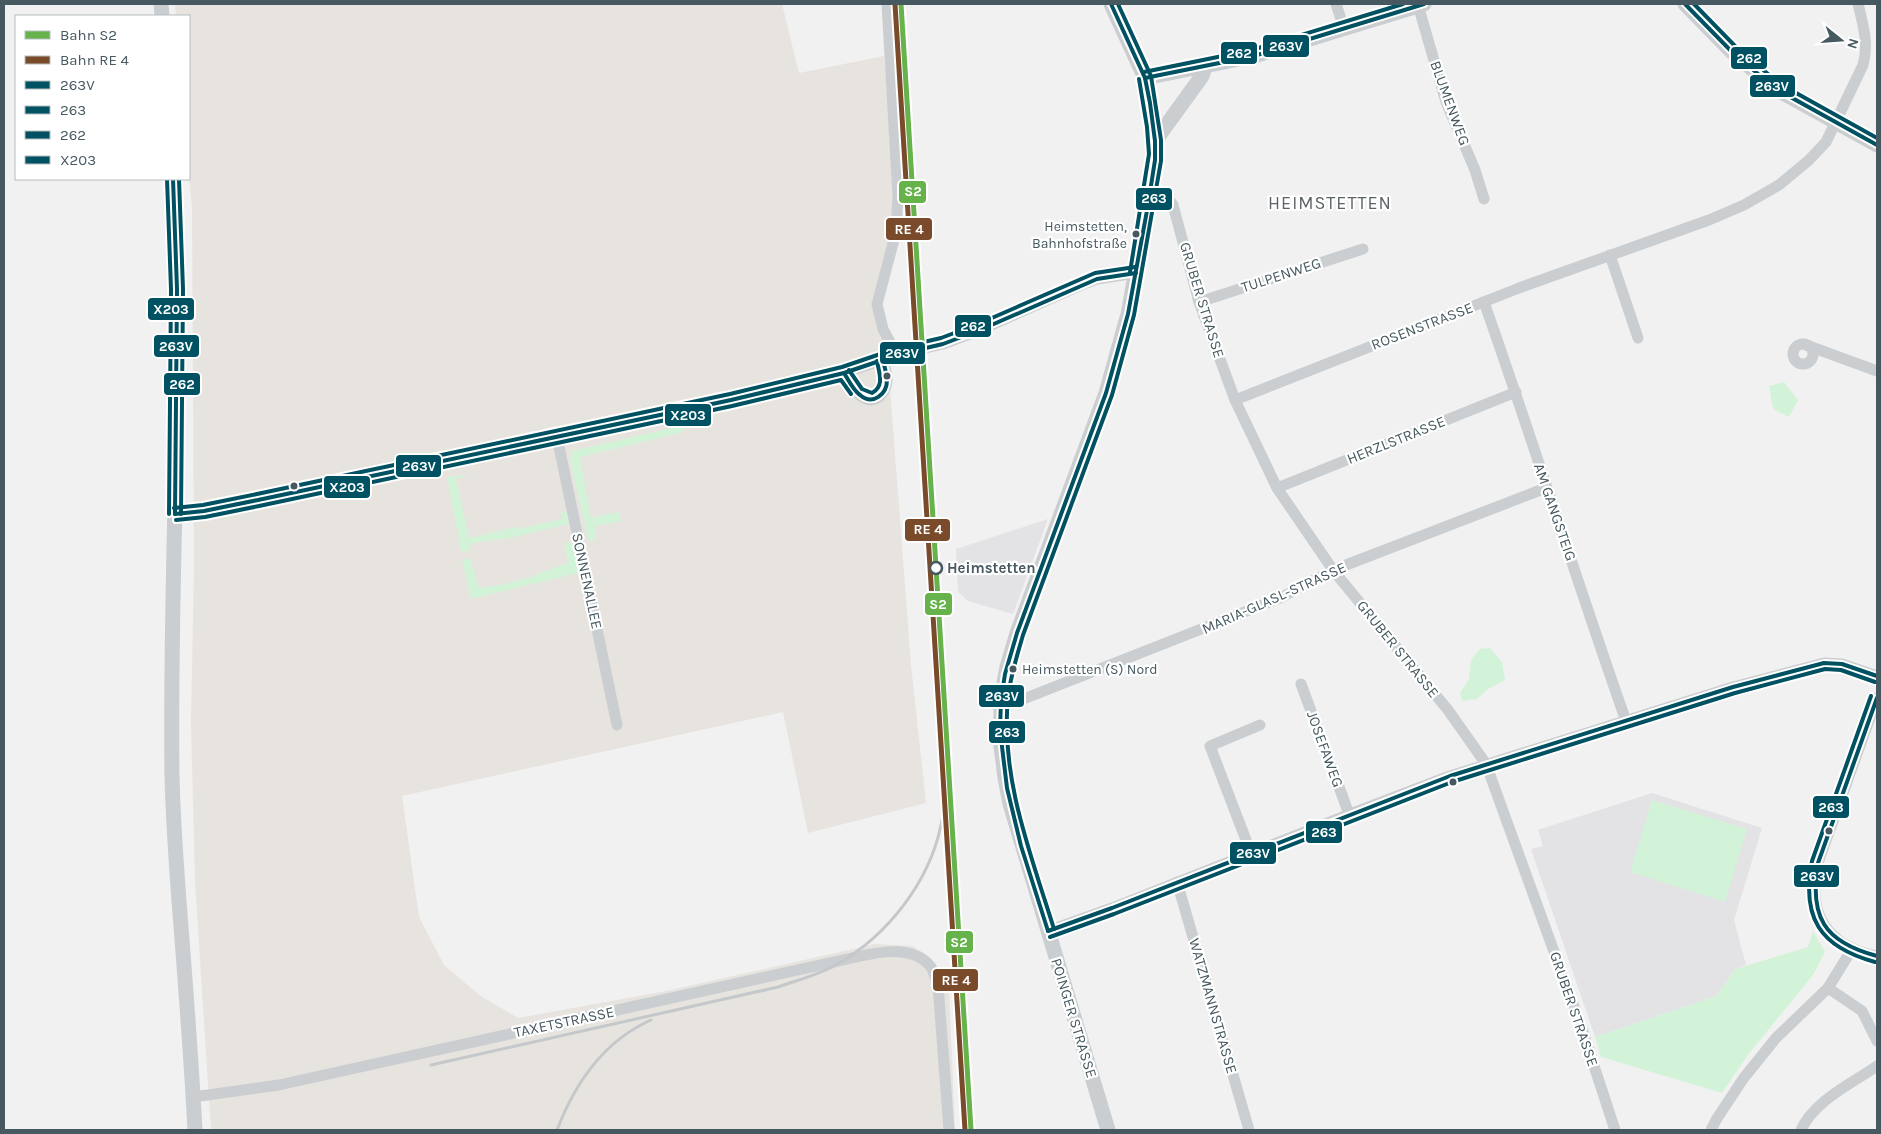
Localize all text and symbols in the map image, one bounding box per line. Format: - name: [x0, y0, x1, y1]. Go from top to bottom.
- legend: [15, 15, 190, 180]
- north arrow: [1816, 15, 1866, 65]
- text: Bahn S2: [60, 26, 117, 44]
- line badge: 263V: [1262, 34, 1310, 58]
- text: N: [1843, 36, 1863, 51]
- text: 263V: [1269, 38, 1304, 55]
- line badge: 262: [1220, 41, 1258, 65]
- text: 262: [1226, 45, 1252, 62]
- line badge: 262: [1730, 46, 1768, 70]
- text: 262: [1736, 50, 1762, 67]
- text: Bahn RE 4: [60, 51, 129, 69]
- street label: BLUMENWEG: [1426, 58, 1474, 148]
- line badge: 263V: [1749, 74, 1796, 98]
- text: 263V: [60, 76, 95, 94]
- text: 263V: [1755, 78, 1790, 95]
- text: 263: [60, 101, 86, 119]
- text: 262: [60, 126, 86, 144]
- text: X203: [60, 151, 96, 169]
- line badge: S2: [898, 180, 927, 204]
- text: S2: [904, 183, 922, 200]
- line badge: 263: [1135, 187, 1173, 211]
- text: 263: [1141, 190, 1167, 207]
- district label: HEIMSTETTEN: [1268, 192, 1392, 214]
- line badge: RE 4: [885, 217, 933, 241]
- place label: Heimstetten, Bahnhofstraße: [1032, 218, 1127, 252]
- text: RE 4: [894, 221, 924, 238]
- marker: Heimstetten, Bahnhofstraße: [1131, 229, 1141, 239]
- street label: GRUBER STRASSE: [1176, 240, 1228, 360]
- street label: TULPENWEG: [1239, 254, 1323, 296]
- line badge: X203: [147, 297, 195, 321]
- street label: ROSENSTRASSE: [1369, 298, 1475, 354]
- text: X203: [153, 301, 189, 318]
- line badge: 262: [954, 314, 992, 338]
- text: 262: [960, 318, 986, 335]
- line badge: 263V: [153, 334, 200, 358]
- text: 263V: [159, 338, 194, 355]
- line badge: 263V: [879, 341, 926, 365]
- text: 263V: [885, 345, 920, 362]
- unlabelled marker: [882, 371, 892, 381]
- line badge: 262: [163, 372, 201, 396]
- text: 262: [169, 376, 195, 393]
- line badge: X203: [664, 403, 712, 427]
- text: X203: [670, 407, 706, 424]
- street label: HERZLSTRASSE: [1344, 412, 1448, 468]
- line badge: 263V: [395, 454, 442, 478]
- text: 263V: [402, 458, 437, 475]
- street label: AM GANGSTEIG: [1530, 461, 1580, 563]
- line badge: X203: [323, 475, 371, 499]
- text: X203: [329, 479, 365, 496]
- unlabelled marker: [289, 481, 299, 491]
- line badge: RE 4: [904, 518, 951, 542]
- text: RE 4: [913, 521, 943, 538]
- street label: SONNENALLEE: [568, 531, 606, 631]
- street label: MARIA-GLASL-STRASSE: [1199, 558, 1349, 638]
- place label: Heimstetten: [947, 559, 1036, 577]
- marker: Heimstetten: [929, 561, 943, 575]
- line badge: S2: [924, 592, 953, 616]
- text: S2: [929, 596, 947, 613]
- street label: GRUBER STRASSE: [1353, 597, 1443, 701]
- place label: Heimstetten (S) Nord: [1022, 661, 1157, 678]
- marker: Heimstetten (S) Nord: [1008, 664, 1018, 674]
- line badge: 263V: [978, 684, 1025, 708]
- text: 263V: [985, 688, 1020, 705]
- street label: JOSEFAWEG: [1303, 708, 1347, 790]
- line badge: 263: [988, 720, 1026, 744]
- text: 263: [994, 724, 1020, 741]
- unlabelled marker: [1448, 777, 1458, 787]
- line badge: 263: [1812, 795, 1850, 819]
- text: 263: [1818, 799, 1844, 816]
- line badge: 263: [1305, 820, 1343, 844]
- text: 263: [1311, 824, 1337, 841]
- unlabelled marker: [1824, 826, 1834, 836]
- line badge: 263V: [1229, 841, 1277, 865]
- text: 263V: [1236, 845, 1271, 862]
- line badge: 263V: [1793, 864, 1840, 888]
- text: 263V: [1800, 868, 1835, 885]
- line badge: S2: [945, 930, 974, 954]
- text: S2: [950, 934, 968, 951]
- street label: WATZMANNSTRASSE: [1185, 936, 1241, 1076]
- street label: GRUBER STRASSE: [1546, 949, 1602, 1069]
- street label: POINGER STRASSE: [1047, 956, 1101, 1080]
- line badge: RE 4: [932, 968, 979, 992]
- text: RE 4: [941, 972, 971, 989]
- street label: TAXETSTRASSE: [512, 1003, 616, 1041]

